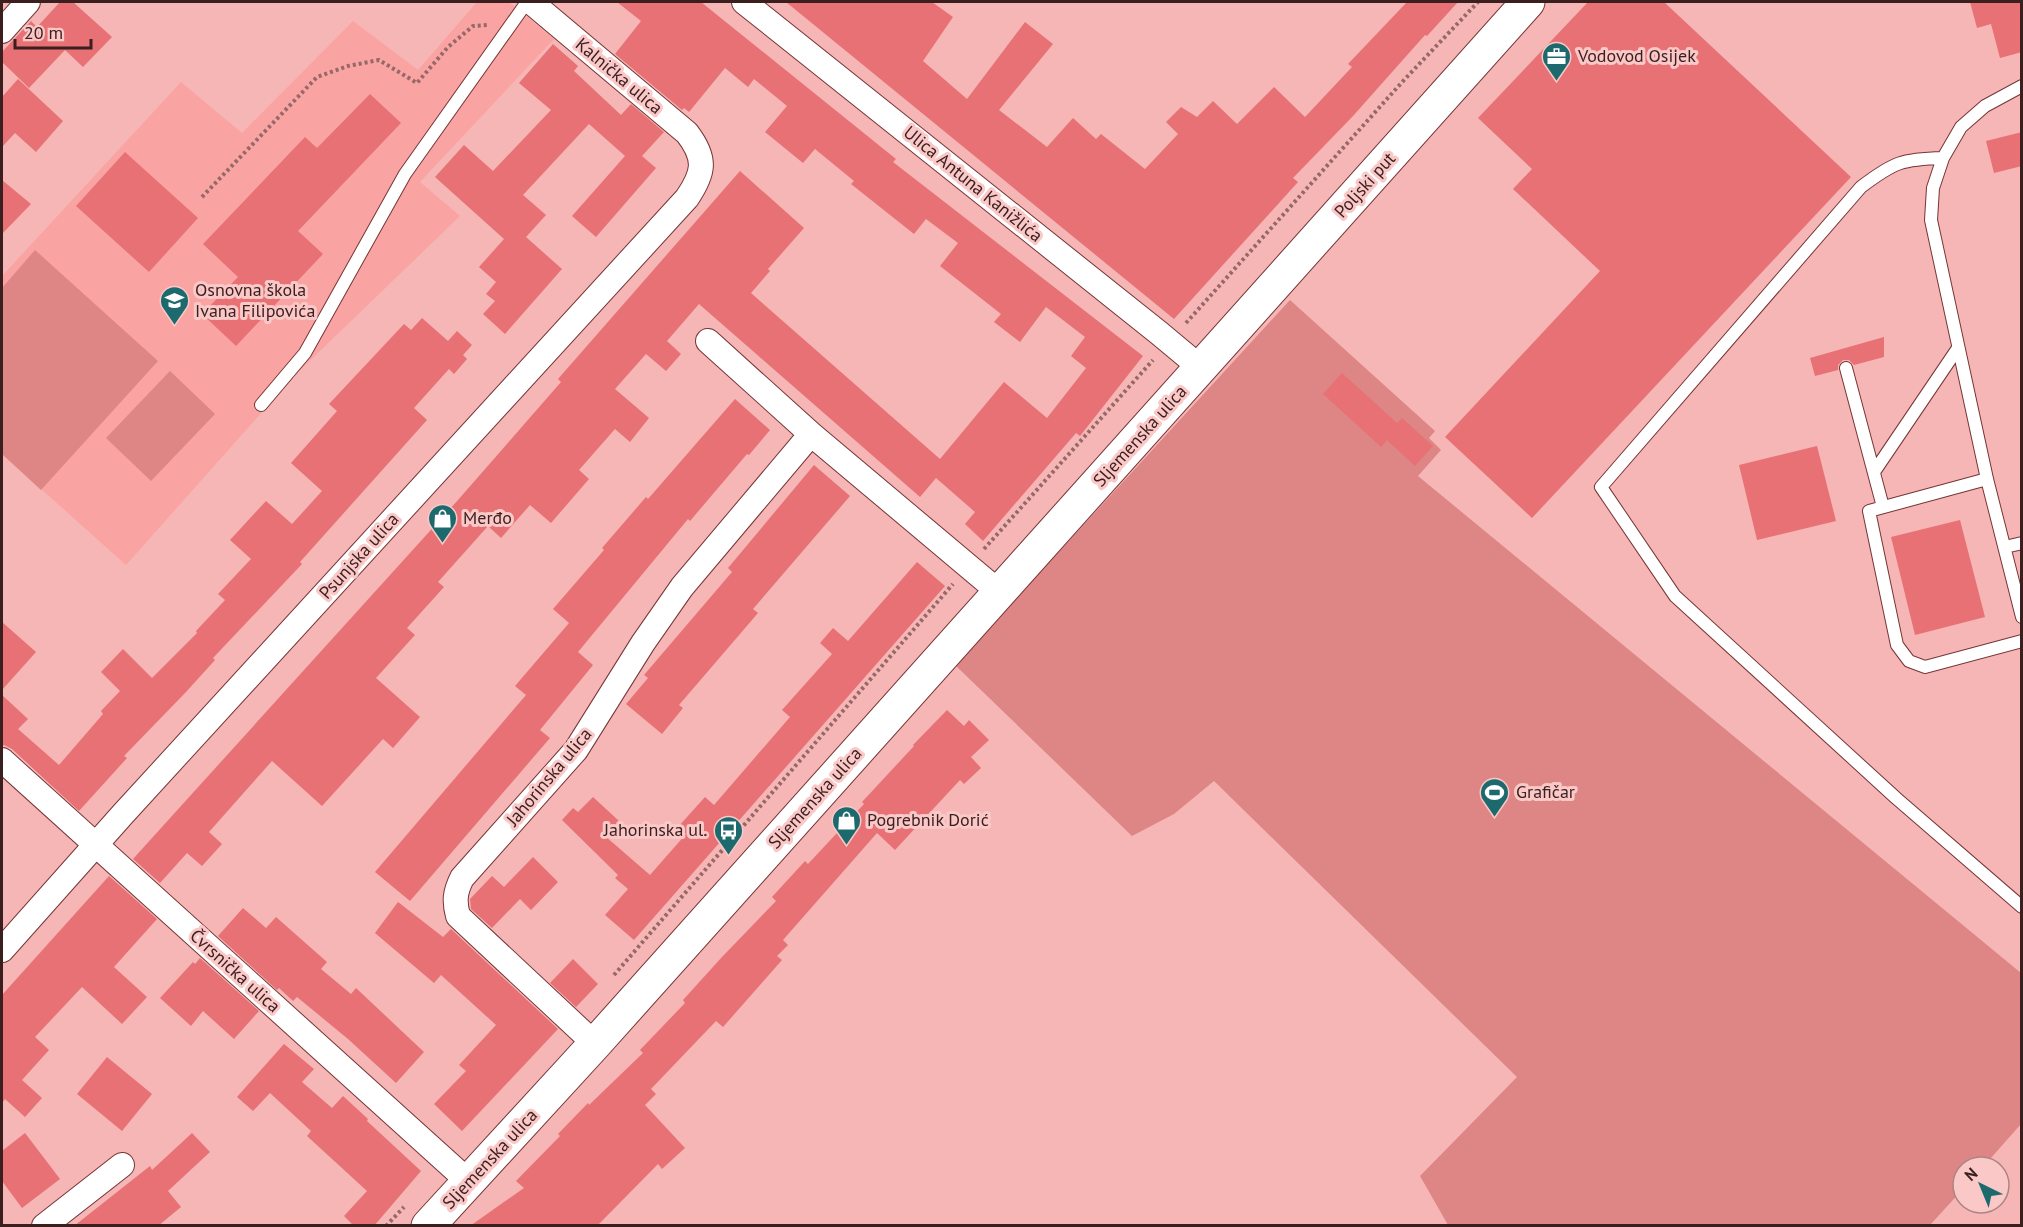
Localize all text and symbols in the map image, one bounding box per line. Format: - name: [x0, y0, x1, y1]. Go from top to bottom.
- scale bar: [15, 12, 92, 50]
- text: 20 m: [24, 21, 63, 44]
- street label: Kalnička ulica: [571, 33, 668, 119]
- office icon: Vodovod Osijek: [1541, 40, 1573, 82]
- place label: Vodovod Osijek: [1577, 44, 1696, 67]
- street label: Ulica Antuna Kanižlića: [899, 121, 1047, 247]
- street label: Poljski put: [1329, 147, 1400, 222]
- place label: Osnovna škola Ivana Filipovića: [195, 278, 315, 322]
- school or university icon: Osnovna škola Ivana Filipovića: [158, 284, 190, 326]
- street label: Sljemenska ulica: [1088, 380, 1191, 491]
- shop icon: Merđo: [426, 502, 458, 544]
- place label: Merđo: [463, 506, 512, 529]
- street label: Psunjska ulica: [314, 508, 403, 604]
- street label: Jahorinska ulica: [500, 723, 596, 831]
- street label: Sljemenska ulica: [763, 742, 866, 853]
- sports icon: Grafičar: [1479, 776, 1511, 818]
- place label: Grafičar: [1516, 780, 1575, 803]
- shop icon: Pogrebnik Dorić: [830, 804, 862, 846]
- place label: Pogrebnik Dorić: [867, 808, 989, 831]
- bus stop icon: Jahorinska ul.: [712, 814, 744, 856]
- place label: Jahorinska ul.: [603, 818, 707, 841]
- street label: Čvrsnička ulica: [185, 924, 285, 1017]
- street label: Sljemenska ulica: [437, 1104, 542, 1214]
- north arrow: [1951, 1155, 2011, 1215]
- text: N: [1960, 1163, 1981, 1185]

